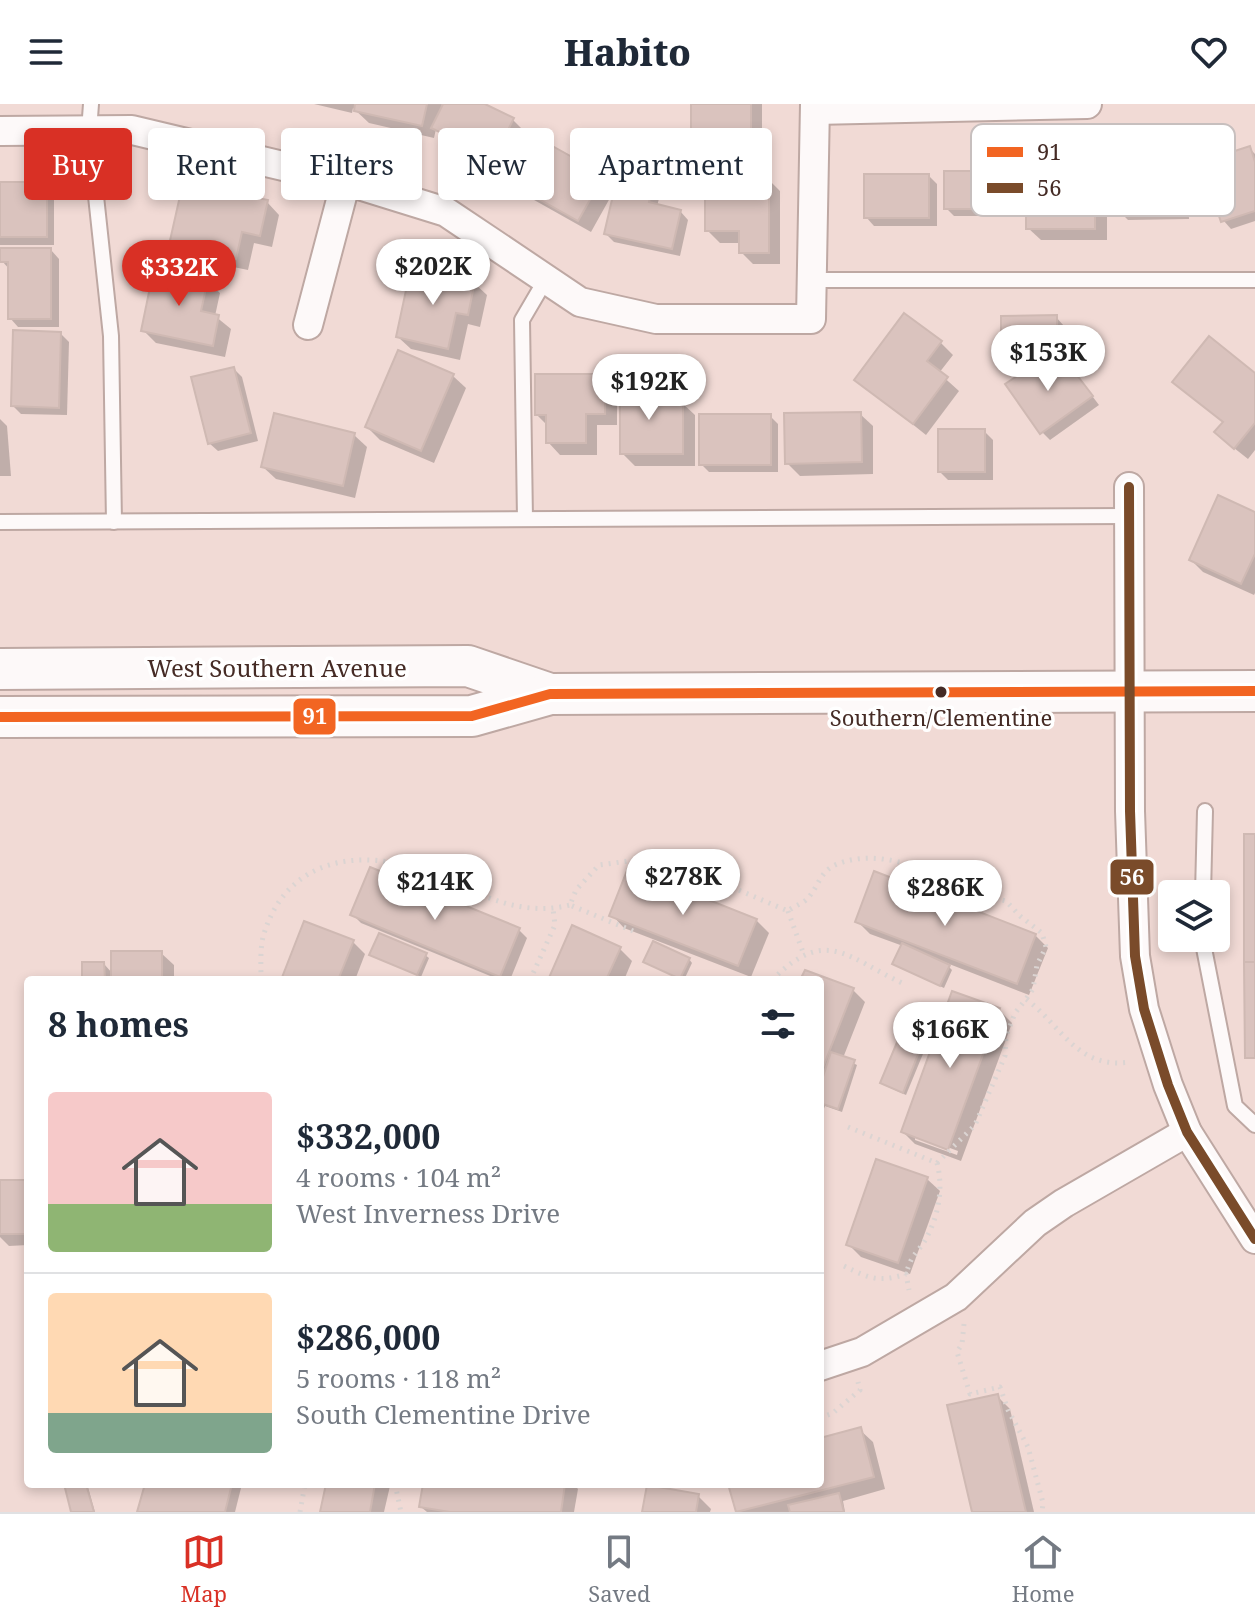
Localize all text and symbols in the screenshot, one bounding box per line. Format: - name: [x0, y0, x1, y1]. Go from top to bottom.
- text: Habito: [564, 28, 691, 77]
- icon: menu: [24, 30, 68, 74]
- icon: heart: [1187, 30, 1231, 74]
- legend: [971, 124, 1235, 216]
- chip: Buy: [24, 128, 132, 200]
- chip: Rent: [148, 128, 265, 200]
- chip: Filters: [281, 128, 422, 200]
- chip: New: [438, 128, 554, 200]
- chip: Apartment: [570, 128, 772, 200]
- text: 91: [1037, 136, 1062, 166]
- text: 56: [1037, 172, 1062, 202]
- pin: $202K: [377, 239, 489, 307]
- pin: $332K: [123, 240, 235, 308]
- text: $202K: [394, 247, 472, 283]
- text: $332K: [140, 248, 218, 284]
- pin: $153K: [992, 325, 1104, 393]
- text: $153K: [1009, 333, 1087, 369]
- pin: $192K: [593, 354, 705, 422]
- text: $192K: [610, 362, 688, 398]
- street label: West Southern Avenue: [147, 651, 407, 684]
- marker: Southern/Clementine: [933, 684, 949, 700]
- line badge: 91: [292, 697, 337, 736]
- text: 91: [303, 700, 327, 730]
- place label: Southern/Clementine: [830, 702, 1052, 732]
- pin: $278K: [627, 849, 739, 917]
- pin: $214K: [379, 854, 491, 922]
- text: $278K: [644, 857, 722, 893]
- line badge: 56: [1109, 858, 1155, 896]
- pin: $286K: [889, 860, 1001, 928]
- text: 56: [1120, 861, 1144, 891]
- text: $214K: [396, 862, 474, 898]
- text: $286K: [906, 868, 984, 904]
- map controls: [1158, 880, 1230, 952]
- button: layers: [1158, 880, 1230, 952]
- text: 8 homes: [48, 1001, 189, 1047]
- icon: filters: [756, 1002, 800, 1046]
- pin: $166K: [894, 1002, 1006, 1070]
- text: $166K: [911, 1010, 989, 1046]
- text: $332,000: [296, 1113, 440, 1159]
- icon: home: [112, 1124, 208, 1220]
- text: 4 rooms · 104 m²: [296, 1159, 501, 1195]
- text: West Inverness Drive: [296, 1195, 560, 1231]
- text: $286,000: [296, 1314, 440, 1360]
- icon: home: [112, 1325, 208, 1421]
- text: 5 rooms · 118 m²: [296, 1360, 501, 1396]
- text: South Clementine Drive: [296, 1396, 591, 1432]
- tab: Map: [181, 1530, 227, 1608]
- tab: Saved: [588, 1530, 651, 1608]
- tab: Home: [1012, 1530, 1074, 1608]

